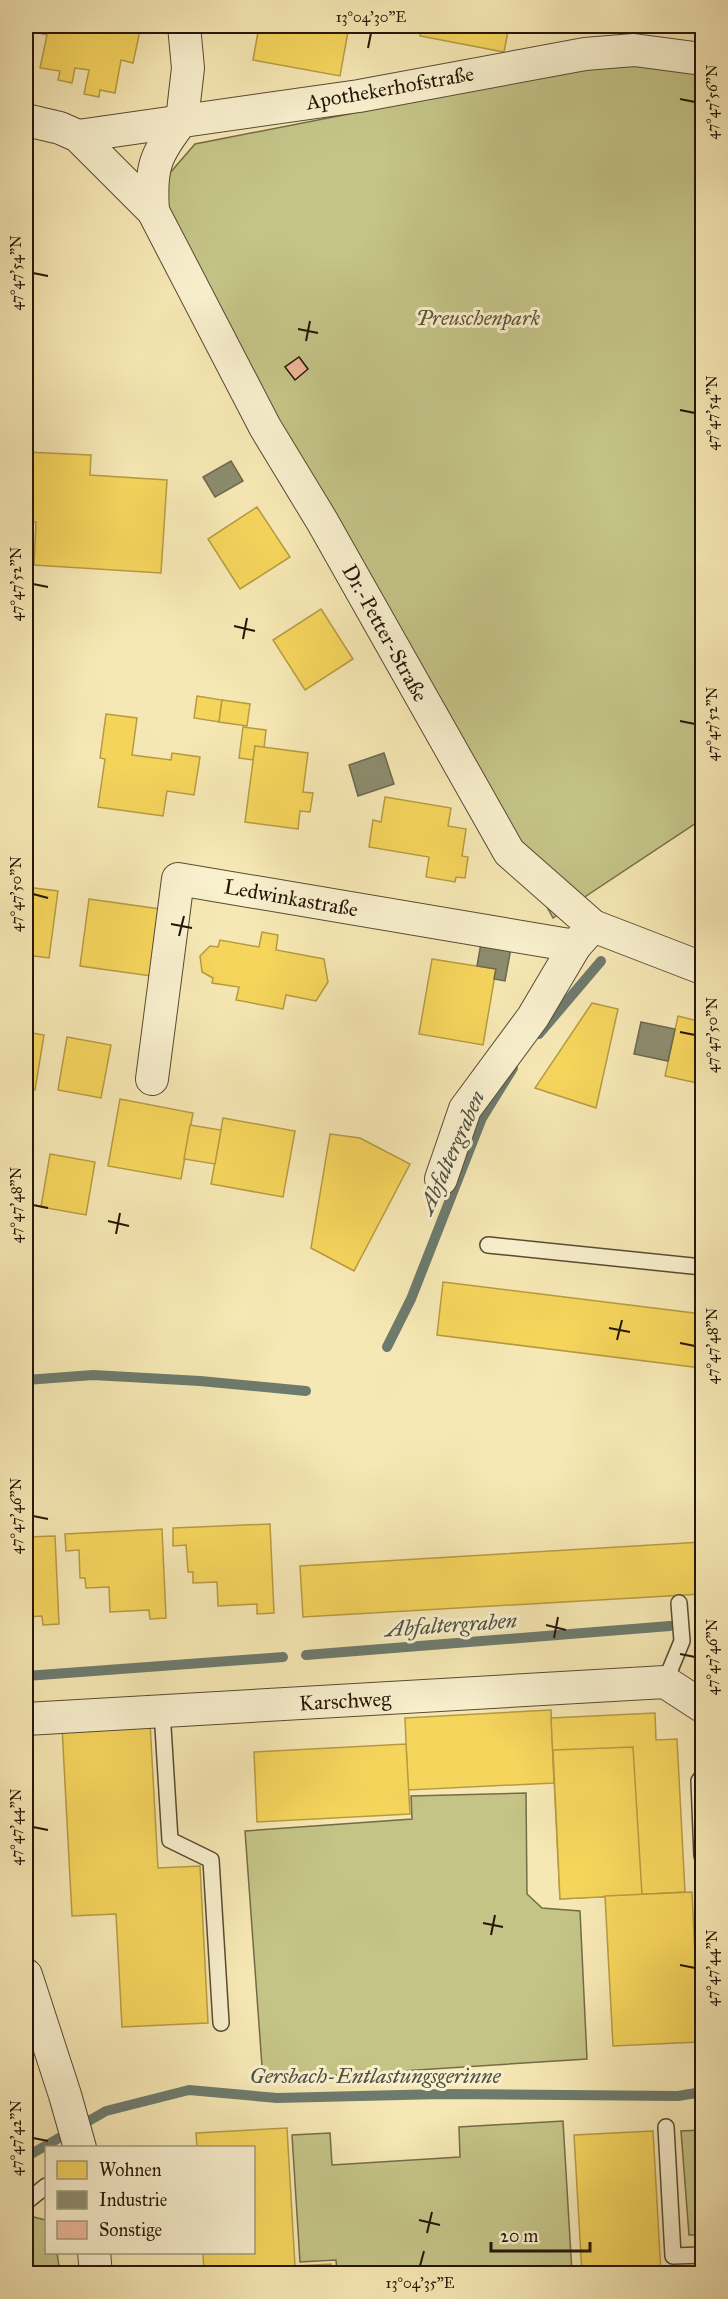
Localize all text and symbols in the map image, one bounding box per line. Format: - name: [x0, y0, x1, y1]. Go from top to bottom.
- text: 13°04'30"E: [336, 8, 407, 26]
- street label: Apothekerhofstraße: [303, 60, 476, 116]
- text: 47°47'56"N: [703, 64, 721, 139]
- text: 47°47'54"N: [7, 235, 25, 311]
- park label: Preuschenpark: [416, 305, 541, 331]
- text: 47°47'54"N: [703, 375, 721, 451]
- text: 47°47'52"N: [7, 546, 25, 621]
- street label: Dr.-Petter-Straße: [336, 560, 434, 707]
- text: 47°47'52"N: [703, 686, 721, 761]
- text: 47°47'50"N: [7, 856, 25, 932]
- street label: Ledwinkastraße: [222, 873, 360, 923]
- text: 47°47'50"N: [703, 997, 721, 1073]
- water label: Abfaltergraben: [411, 1086, 491, 1220]
- text: 47°47'48"N: [7, 1166, 25, 1243]
- text: 47°47'48"N: [703, 1307, 721, 1384]
- text: 47°47'46"N: [7, 1478, 25, 1554]
- water label: Abfaltergraben: [382, 1606, 518, 1643]
- text: 47°47'46"N: [703, 1619, 721, 1695]
- street label: Karschweg: [299, 1686, 392, 1716]
- text: 47°47'44"N: [7, 1788, 25, 1866]
- text: 47°47'44"N: [703, 1929, 721, 2007]
- water label: Gersbach-Entlastungsgerinne: [249, 2062, 501, 2089]
- text: 47°47'42"N: [7, 2100, 25, 2176]
- legend: [45, 2146, 255, 2254]
- text: Wohnen: [99, 2159, 162, 2181]
- text: Industrie: [99, 2189, 167, 2211]
- scale bar: [491, 2215, 590, 2253]
- text: Sonstige: [99, 2219, 162, 2242]
- text: 20 m: [500, 2225, 538, 2247]
- text: 13°04'35"E: [386, 2274, 455, 2292]

